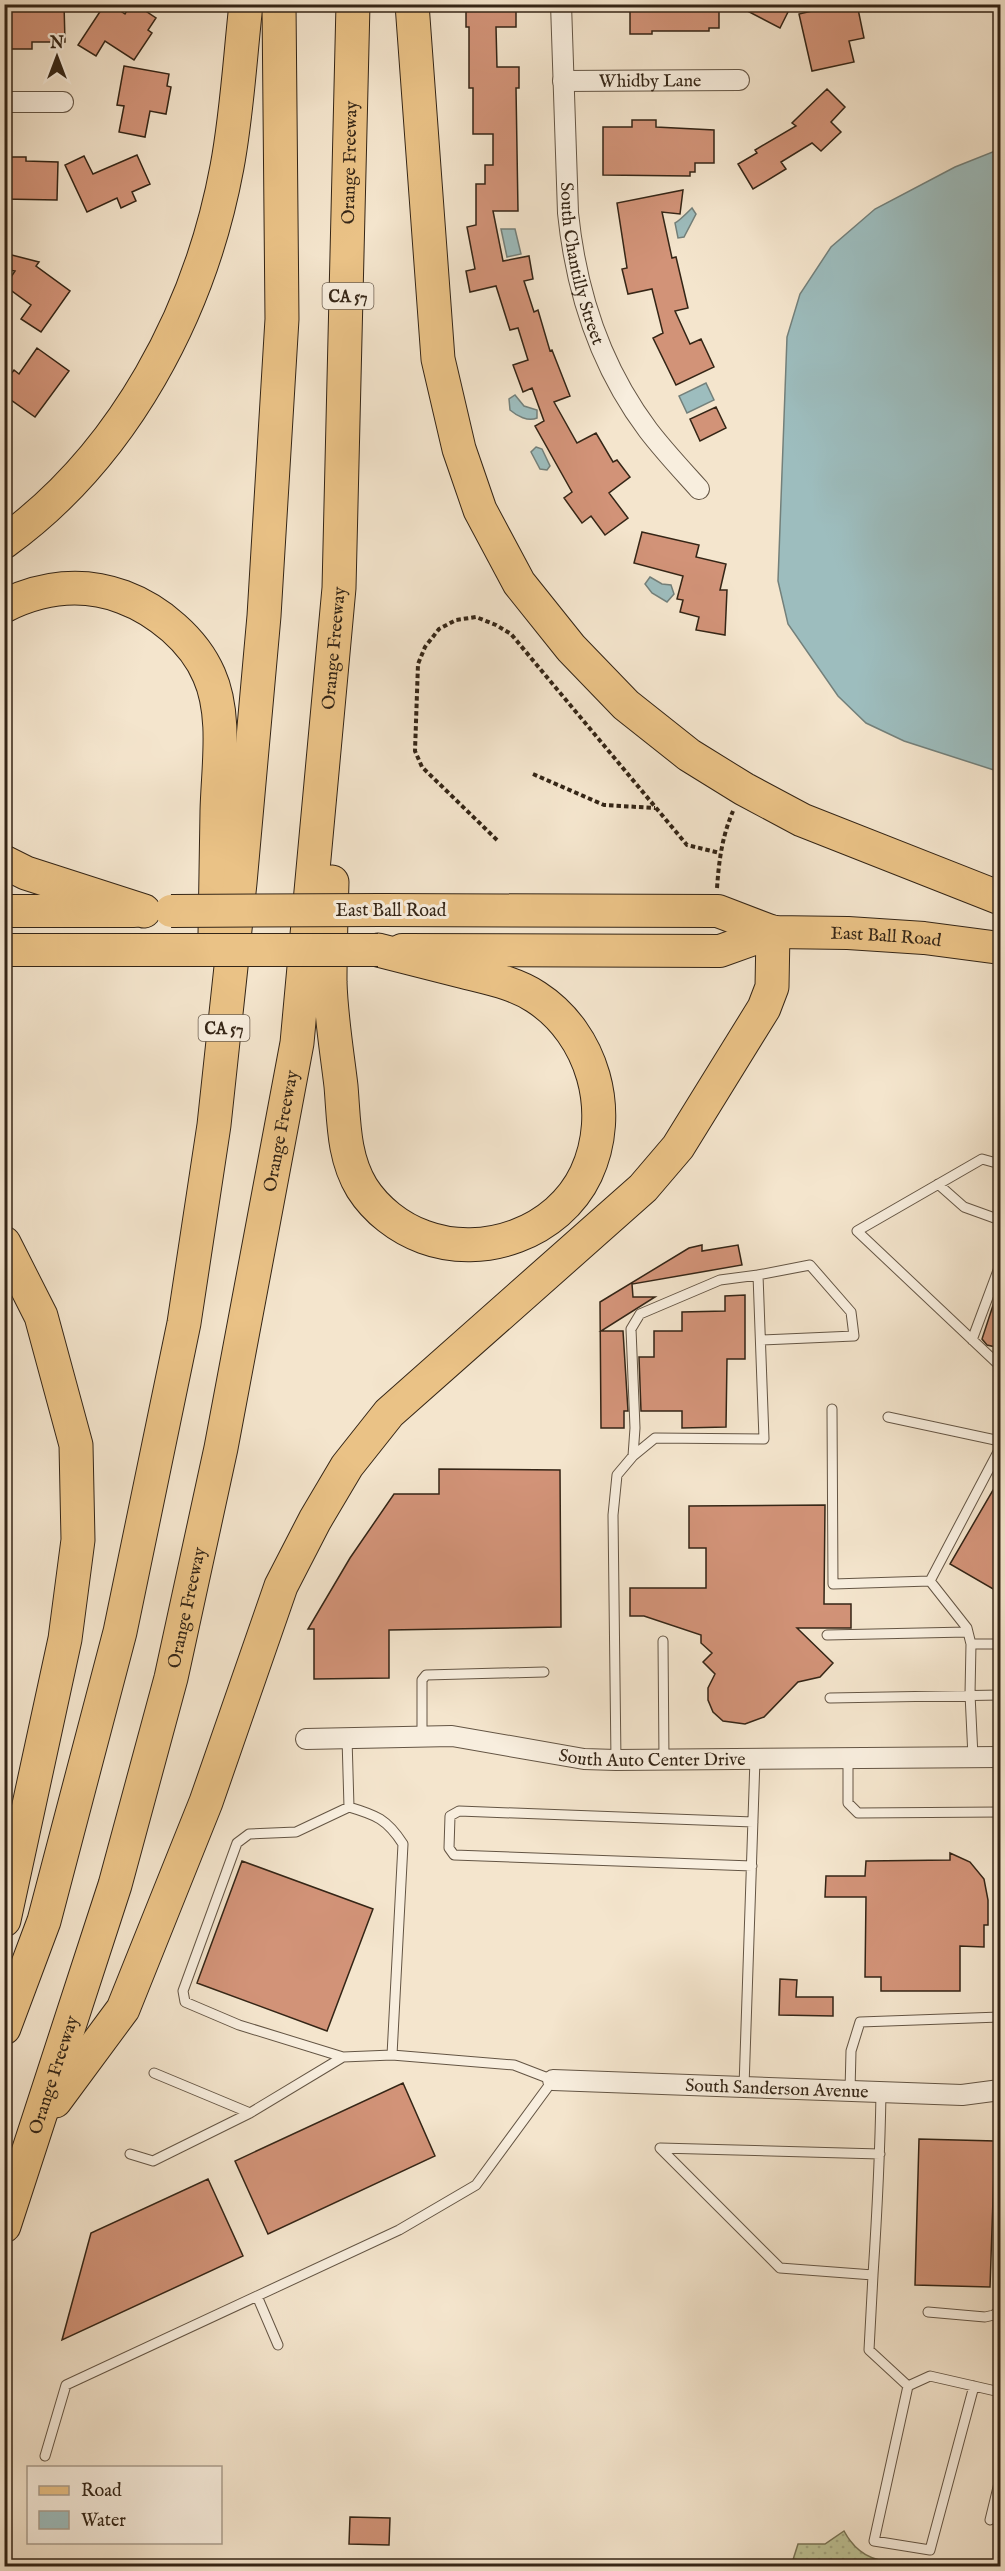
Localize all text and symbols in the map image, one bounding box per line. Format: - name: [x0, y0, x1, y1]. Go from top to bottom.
- north arrow: [27, 27, 87, 87]
- text: N: [49, 34, 64, 54]
- street label: Whidby Lane: [599, 70, 701, 94]
- street label: Orange Freeway: [338, 100, 364, 225]
- street label: South Chantilly Street: [554, 182, 609, 348]
- road number: CA 57: [322, 283, 374, 309]
- street label: Orange Freeway: [318, 586, 352, 711]
- street label: East Ball Road: [336, 900, 447, 923]
- street label: East Ball Road: [830, 923, 943, 953]
- road number: CA 57: [198, 1015, 250, 1041]
- street label: Orange Freeway: [259, 1068, 305, 1194]
- street label: Orange Freeway: [163, 1545, 212, 1671]
- street label: South Auto Center Drive: [557, 1745, 745, 1773]
- street label: Orange Freeway: [25, 2013, 85, 2138]
- street label: South Sanderson Avenue: [685, 2075, 869, 2105]
- legend: [27, 2466, 222, 2544]
- text: Road: [81, 2480, 122, 2503]
- text: Water: [81, 2510, 126, 2533]

